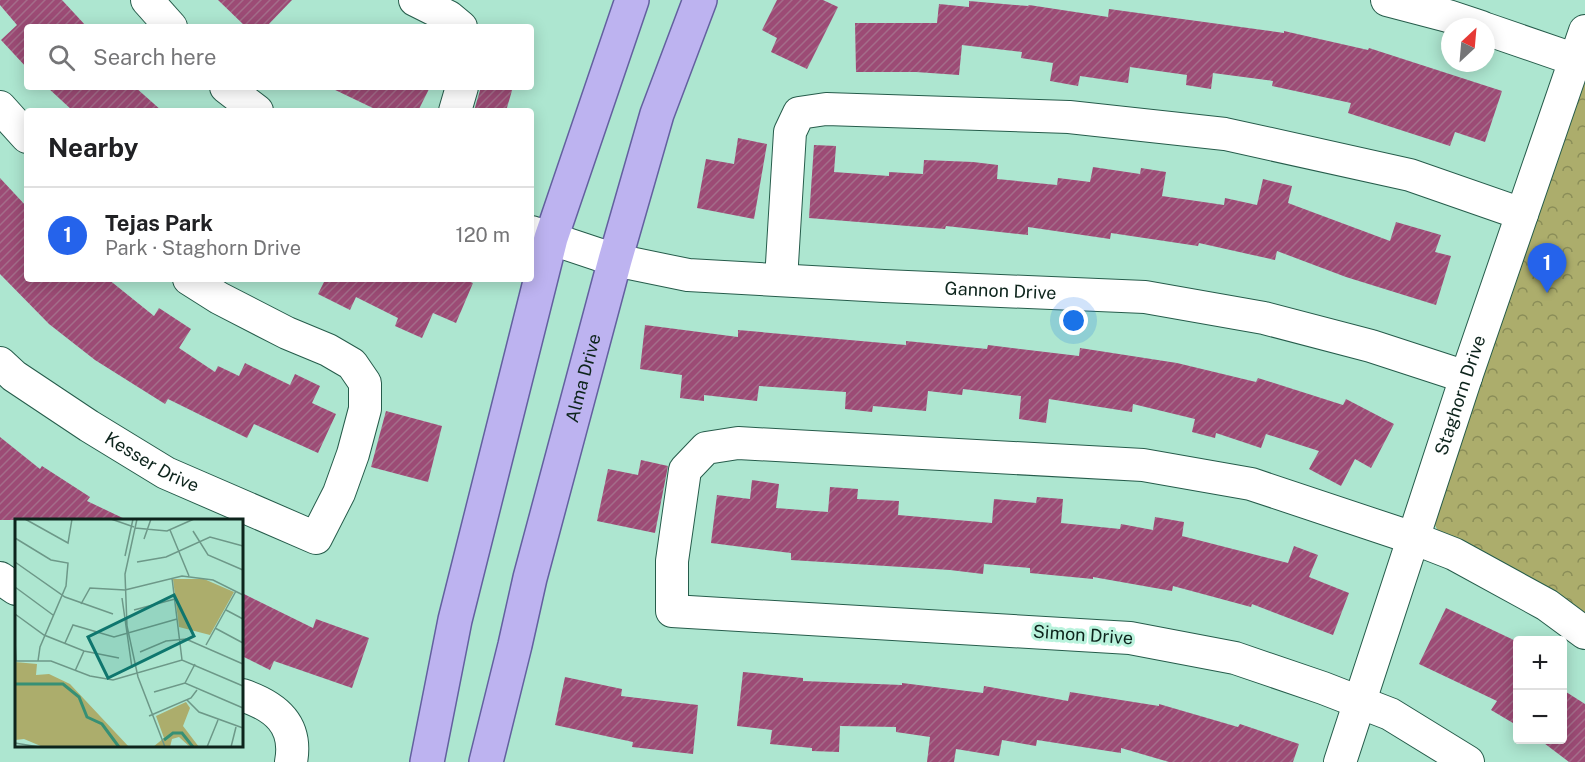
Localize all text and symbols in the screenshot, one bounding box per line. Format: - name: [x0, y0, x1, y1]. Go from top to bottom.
- north arrow: [1441, 18, 1495, 72]
- search box: [24, 24, 534, 90]
- icon: search: [45, 41, 78, 74]
- text: Search here: [93, 44, 217, 70]
- text: Nearby: [48, 132, 138, 163]
- text: Tejas Park: [105, 210, 213, 236]
- text: 1: [63, 223, 72, 247]
- text: 120 m: [456, 223, 510, 247]
- text: Park · Staghorn Drive: [105, 236, 301, 260]
- pin: 1: [1528, 244, 1566, 293]
- street label: Gannon Drive: [944, 278, 1057, 303]
- your location: [1059, 306, 1088, 335]
- street label: Alma Drive: [561, 331, 605, 425]
- street label: Staghorn Drive: [1430, 332, 1490, 458]
- street label: Kesser Drive: [101, 427, 202, 496]
- inset map: [15, 519, 243, 747]
- street label: Simon Drive: [1032, 621, 1134, 648]
- map controls: [1513, 636, 1567, 744]
- button: +: [1513, 636, 1567, 690]
- button: −: [1513, 690, 1567, 744]

